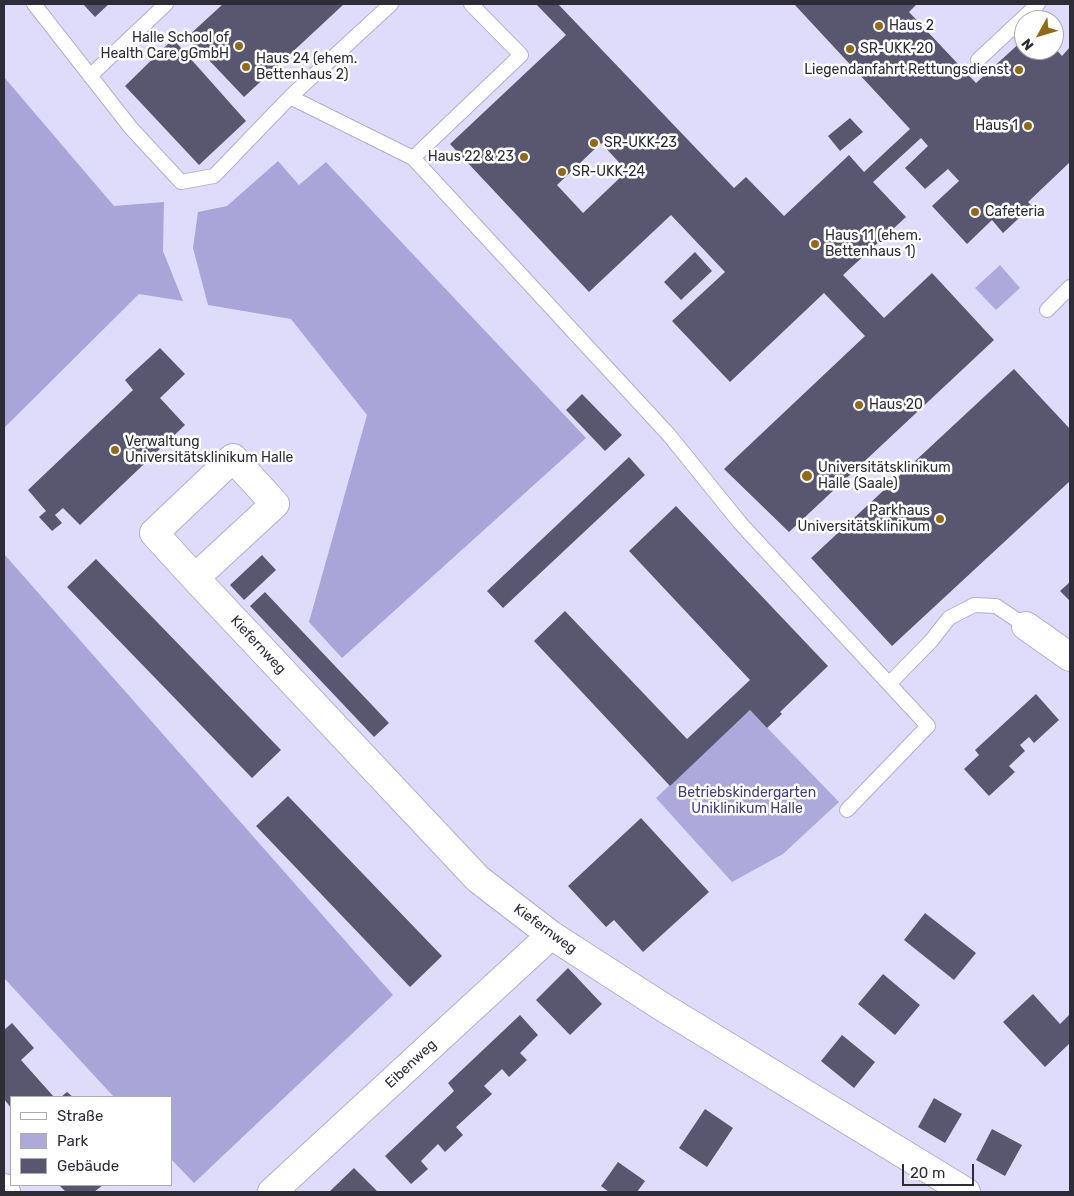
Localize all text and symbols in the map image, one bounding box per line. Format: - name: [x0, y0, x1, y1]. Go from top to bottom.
- north arrow: [1014, 10, 1064, 60]
- place label: Haus 2: [889, 18, 934, 34]
- marker: Haus 2: [873, 20, 885, 32]
- place label: Halle School of Health Care gGmbH: [100, 30, 229, 62]
- text: N: [1018, 35, 1038, 53]
- marker: Halle School of Health Care gGmbH: [233, 40, 245, 52]
- place label: SR-UKK-20: [860, 41, 933, 57]
- marker: SR-UKK-20: [844, 43, 856, 55]
- place label: Haus 24 (ehem. Bettenhaus 2): [256, 51, 357, 84]
- marker: Haus 24 (ehem. Bettenhaus 2): [240, 61, 252, 73]
- place label: Liegendanfahrt Rettungsdienst: [804, 62, 1009, 78]
- marker: Liegendanfahrt Rettungsdienst: [1013, 64, 1025, 76]
- place label: Haus 1: [975, 118, 1018, 134]
- marker: Haus 1: [1022, 120, 1034, 132]
- place label: SR-UKK-23: [604, 135, 677, 151]
- marker: SR-UKK-23: [588, 137, 600, 149]
- place label: Haus 22 & 23: [428, 149, 514, 165]
- marker: Haus 22 & 23: [518, 151, 530, 163]
- place label: SR-UKK-24: [572, 164, 645, 180]
- marker: SR-UKK-24: [556, 166, 568, 178]
- place label: Cafeteria: [985, 204, 1045, 220]
- marker: Cafeteria: [969, 206, 981, 218]
- place label: Haus 11 (ehem. Bettenhaus 1): [825, 228, 921, 260]
- marker: Haus 11 (ehem. Bettenhaus 1): [809, 238, 821, 250]
- place label: Haus 20: [869, 397, 923, 413]
- marker: Haus 20: [853, 399, 865, 411]
- place label: Verwaltung Universitätsklinikum Halle: [125, 434, 293, 467]
- marker: Verwaltung Universitätsklinikum Halle: [109, 444, 121, 456]
- place label: Universitätsklinikum Halle (Saale): [818, 460, 951, 492]
- marker: Universitätsklinikum Halle (Saale): [800, 469, 814, 483]
- place label: Parkhaus Universitätsklinikum: [797, 503, 930, 536]
- marker: Parkhaus Universitätsklinikum: [934, 513, 946, 525]
- street label: Kiefernweg: [227, 612, 289, 678]
- park label: Betriebskindergarten Uniklinikum Halle: [678, 785, 816, 818]
- street label: Kiefernweg: [510, 901, 580, 957]
- street label: Eibenweg: [382, 1036, 440, 1092]
- legend: [10, 1096, 172, 1186]
- text: Straße: [57, 1107, 103, 1125]
- text: Park: [57, 1132, 88, 1150]
- scale bar: [904, 1154, 976, 1186]
- text: Gebäude: [57, 1157, 119, 1175]
- text: 20 m: [910, 1164, 945, 1182]

